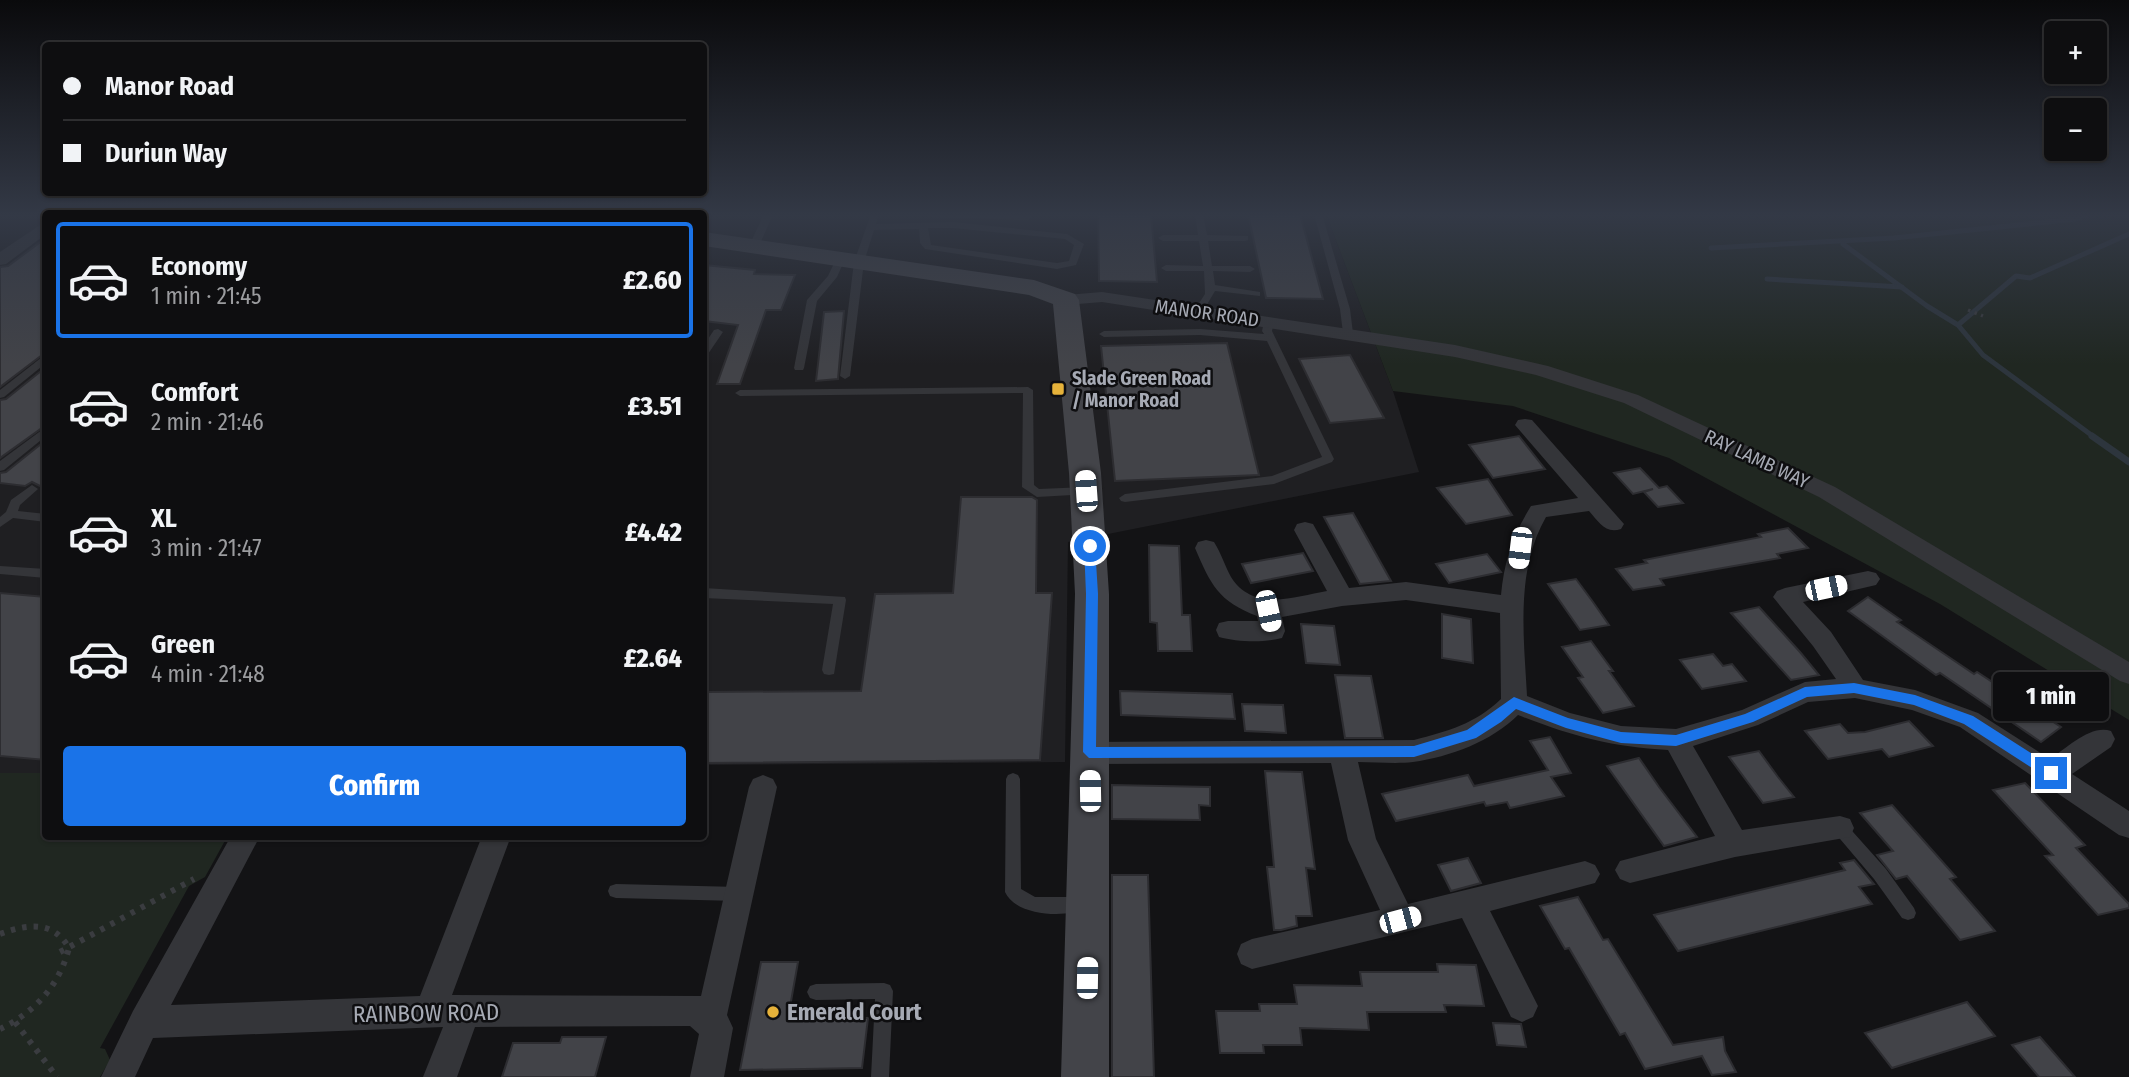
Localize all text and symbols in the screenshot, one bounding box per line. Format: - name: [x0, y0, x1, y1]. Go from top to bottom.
- map controls: [2044, 21, 2107, 161]
- button: +: [2044, 21, 2107, 84]
- text: Manor Road: [105, 71, 234, 102]
- button: −: [2044, 98, 2107, 161]
- text: Duriun Way: [105, 138, 227, 169]
- icon: car: [67, 249, 130, 312]
- text: Economy: [151, 251, 247, 282]
- text: £2.60: [623, 265, 682, 296]
- text: 1 min · 21:45: [151, 282, 262, 310]
- street label: MANOR ROAD: [1154, 294, 1260, 332]
- place label: Slade Green Road / Manor Road: [1072, 367, 1211, 412]
- icon: car: [67, 375, 130, 438]
- text: Comfort: [151, 377, 239, 408]
- marker: Slade Green Road / Manor Road: [1050, 381, 1066, 397]
- text: £3.51: [628, 391, 682, 422]
- text: 2 min · 21:46: [151, 408, 264, 436]
- street label: RAY LAMB WAY: [1701, 425, 1813, 493]
- car: [1075, 469, 1098, 513]
- icon: car: [67, 501, 130, 564]
- text: XL: [151, 503, 177, 534]
- text: £4.42: [625, 517, 682, 548]
- car: [1508, 526, 1533, 570]
- route start: [1074, 530, 1106, 562]
- text: 3 min · 21:47: [151, 534, 261, 562]
- car: [1804, 573, 1849, 603]
- car: [1254, 588, 1283, 634]
- icon: car: [67, 627, 130, 690]
- text: Green: [151, 629, 215, 660]
- text: £2.64: [624, 643, 682, 674]
- text: 4 min · 21:48: [151, 660, 265, 688]
- callout: 1 min: [1993, 672, 2109, 720]
- text: 1 min: [2026, 682, 2076, 710]
- button: Confirm: [63, 746, 686, 826]
- route end: [2035, 757, 2067, 789]
- car: [1080, 770, 1101, 812]
- car: [1377, 904, 1424, 936]
- car: [1077, 957, 1098, 999]
- street label: RAINBOW ROAD: [353, 998, 499, 1028]
- place label: Emerald Court: [787, 998, 923, 1026]
- marker: Emerald Court: [765, 1004, 781, 1020]

